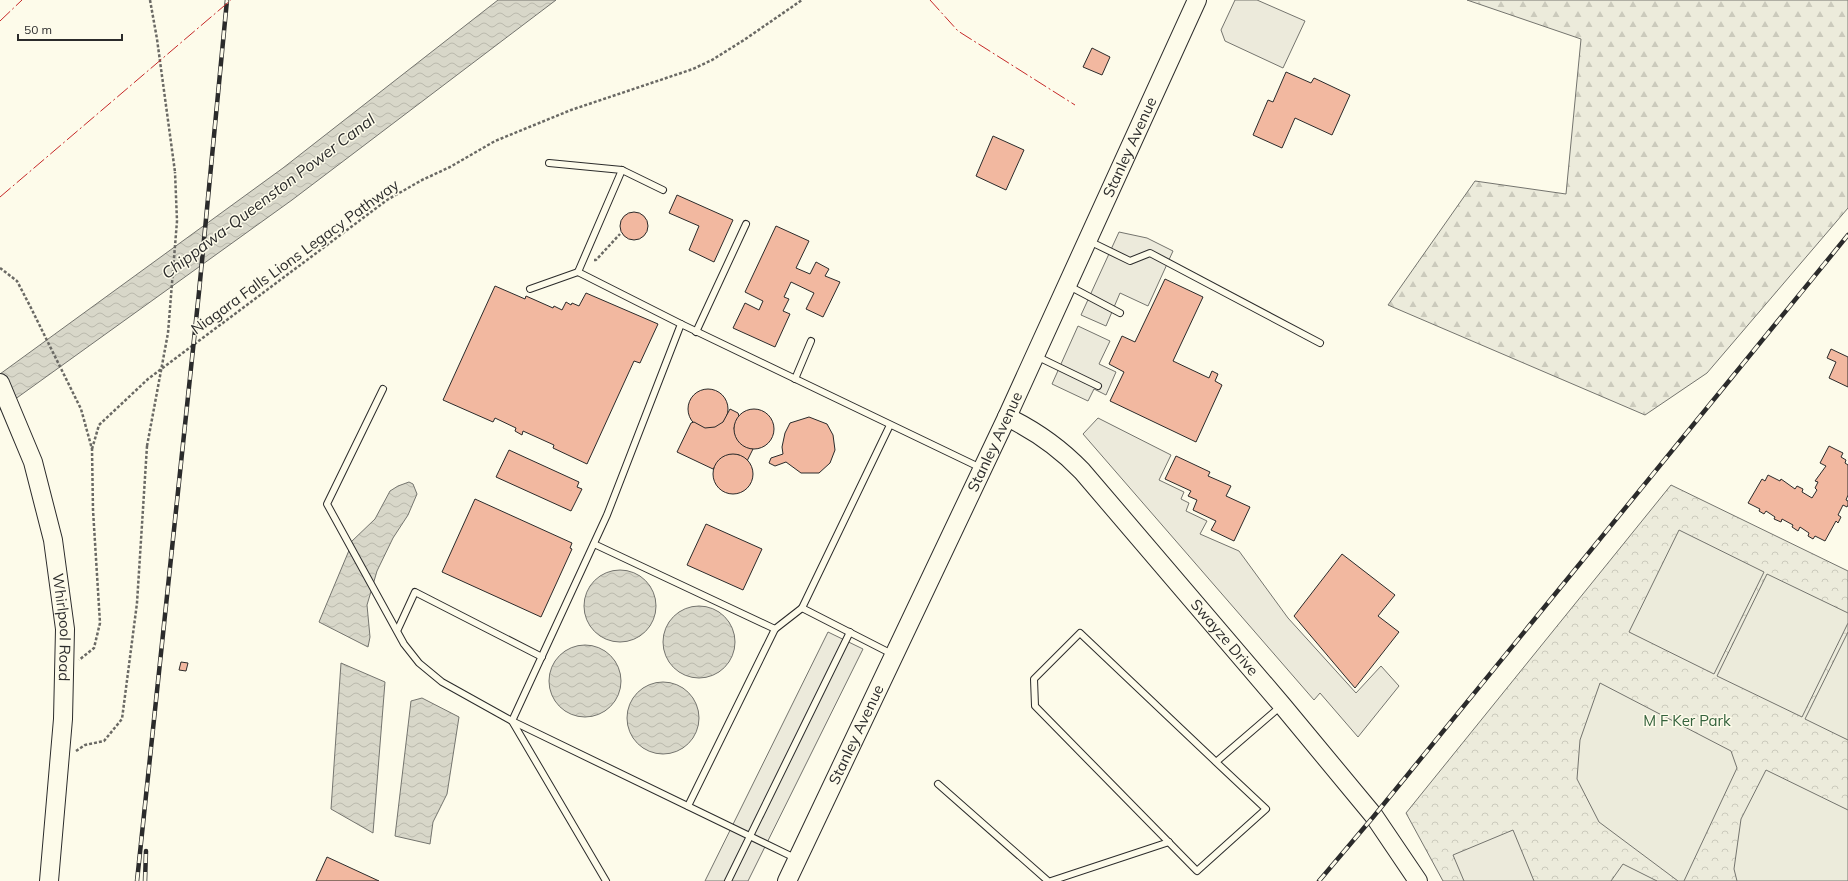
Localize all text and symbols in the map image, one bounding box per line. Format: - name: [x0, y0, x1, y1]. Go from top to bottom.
- scale bar: [18, 16, 122, 42]
- text: 50 m: [24, 22, 52, 37]
- street label: Stanley Avenue: [1098, 94, 1161, 200]
- water label: Chippawa-Queenston Power Canal: [157, 109, 379, 283]
- street label: Niagara Falls Lions Legacy Pathway: [187, 175, 402, 338]
- street label: Stanley Avenue: [963, 389, 1026, 495]
- street label: Whirlpool Road: [49, 572, 75, 682]
- street label: Swayze Drive: [1187, 595, 1263, 679]
- street label: Stanley Avenue: [824, 681, 888, 787]
- park label: M F Ker Park: [1643, 711, 1731, 730]

